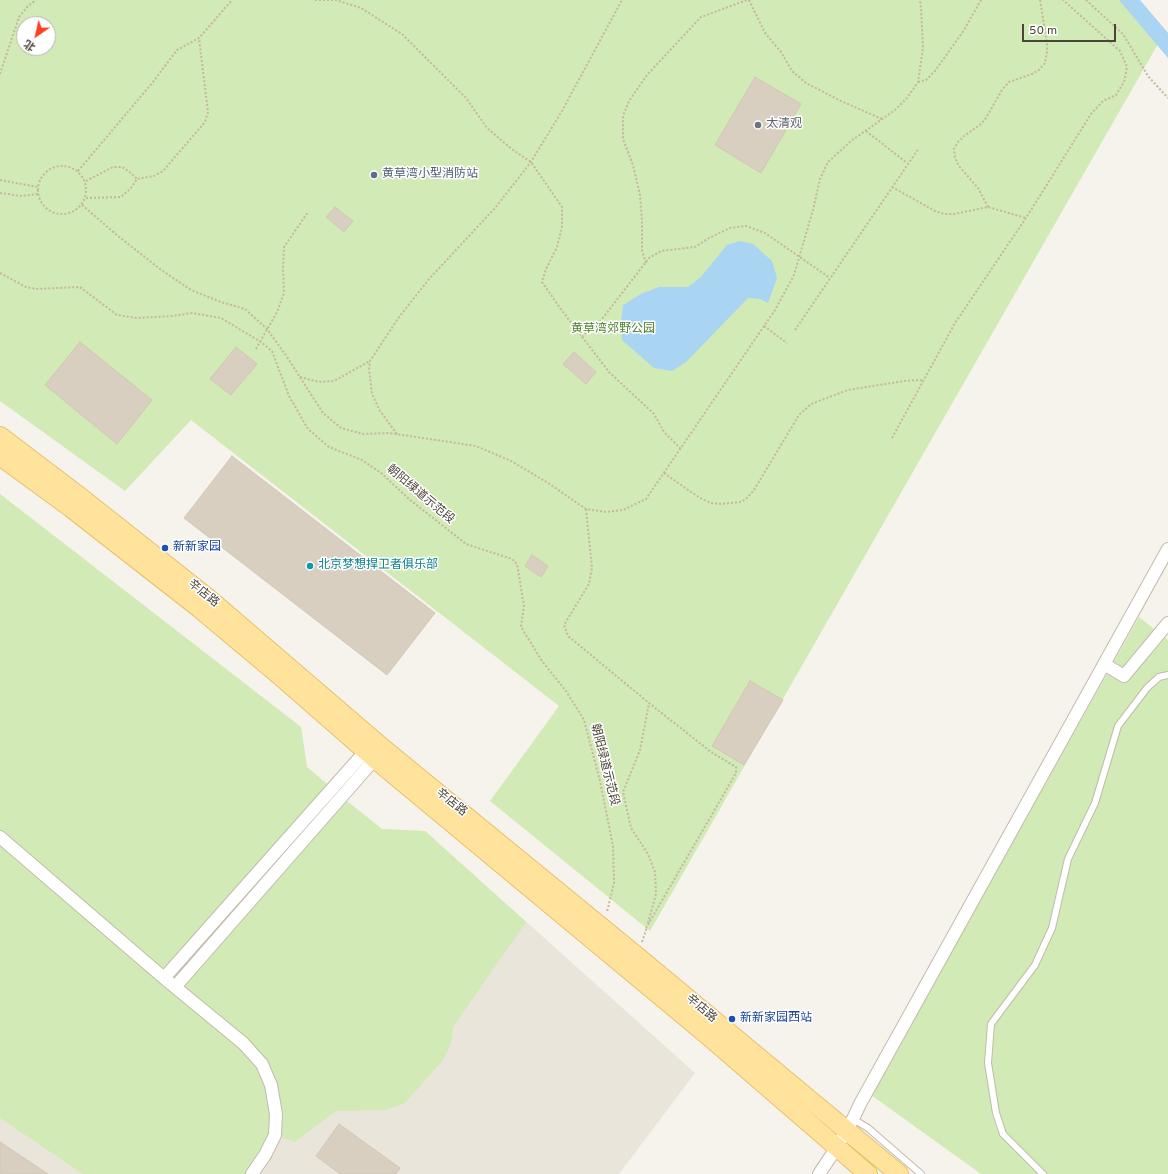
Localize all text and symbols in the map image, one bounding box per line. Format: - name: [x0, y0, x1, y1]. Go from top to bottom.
- north arrow: [16, 16, 56, 56]
- scale bar: [1024, 16, 1118, 42]
- text: 50 m: [1029, 23, 1057, 39]
- text: 北: [21, 36, 38, 54]
- place label: 太清观: [766, 118, 802, 132]
- marker: 太清观: [753, 120, 763, 130]
- place label: 黄草湾小型消防站: [382, 168, 478, 182]
- marker: 黄草湾小型消防站: [369, 170, 379, 180]
- park label: 黄草湾郊野公园: [571, 323, 655, 337]
- street label: 朝阳绿道示范段: [383, 462, 457, 528]
- place label: 新新家园: [173, 541, 221, 555]
- marker: 新新家园: [160, 543, 170, 553]
- place label: 北京梦想捍卫者俱乐部: [318, 559, 438, 573]
- marker: 北京梦想捍卫者俱乐部: [305, 561, 315, 571]
- street label: 辛店路: [184, 577, 222, 611]
- street label: 朝阳绿道示范段: [587, 723, 621, 807]
- street label: 辛店路: [432, 786, 470, 820]
- street label: 辛店路: [683, 992, 719, 1026]
- place label: 新新家园西站: [740, 1012, 812, 1026]
- marker: 新新家园西站: [727, 1014, 737, 1024]

